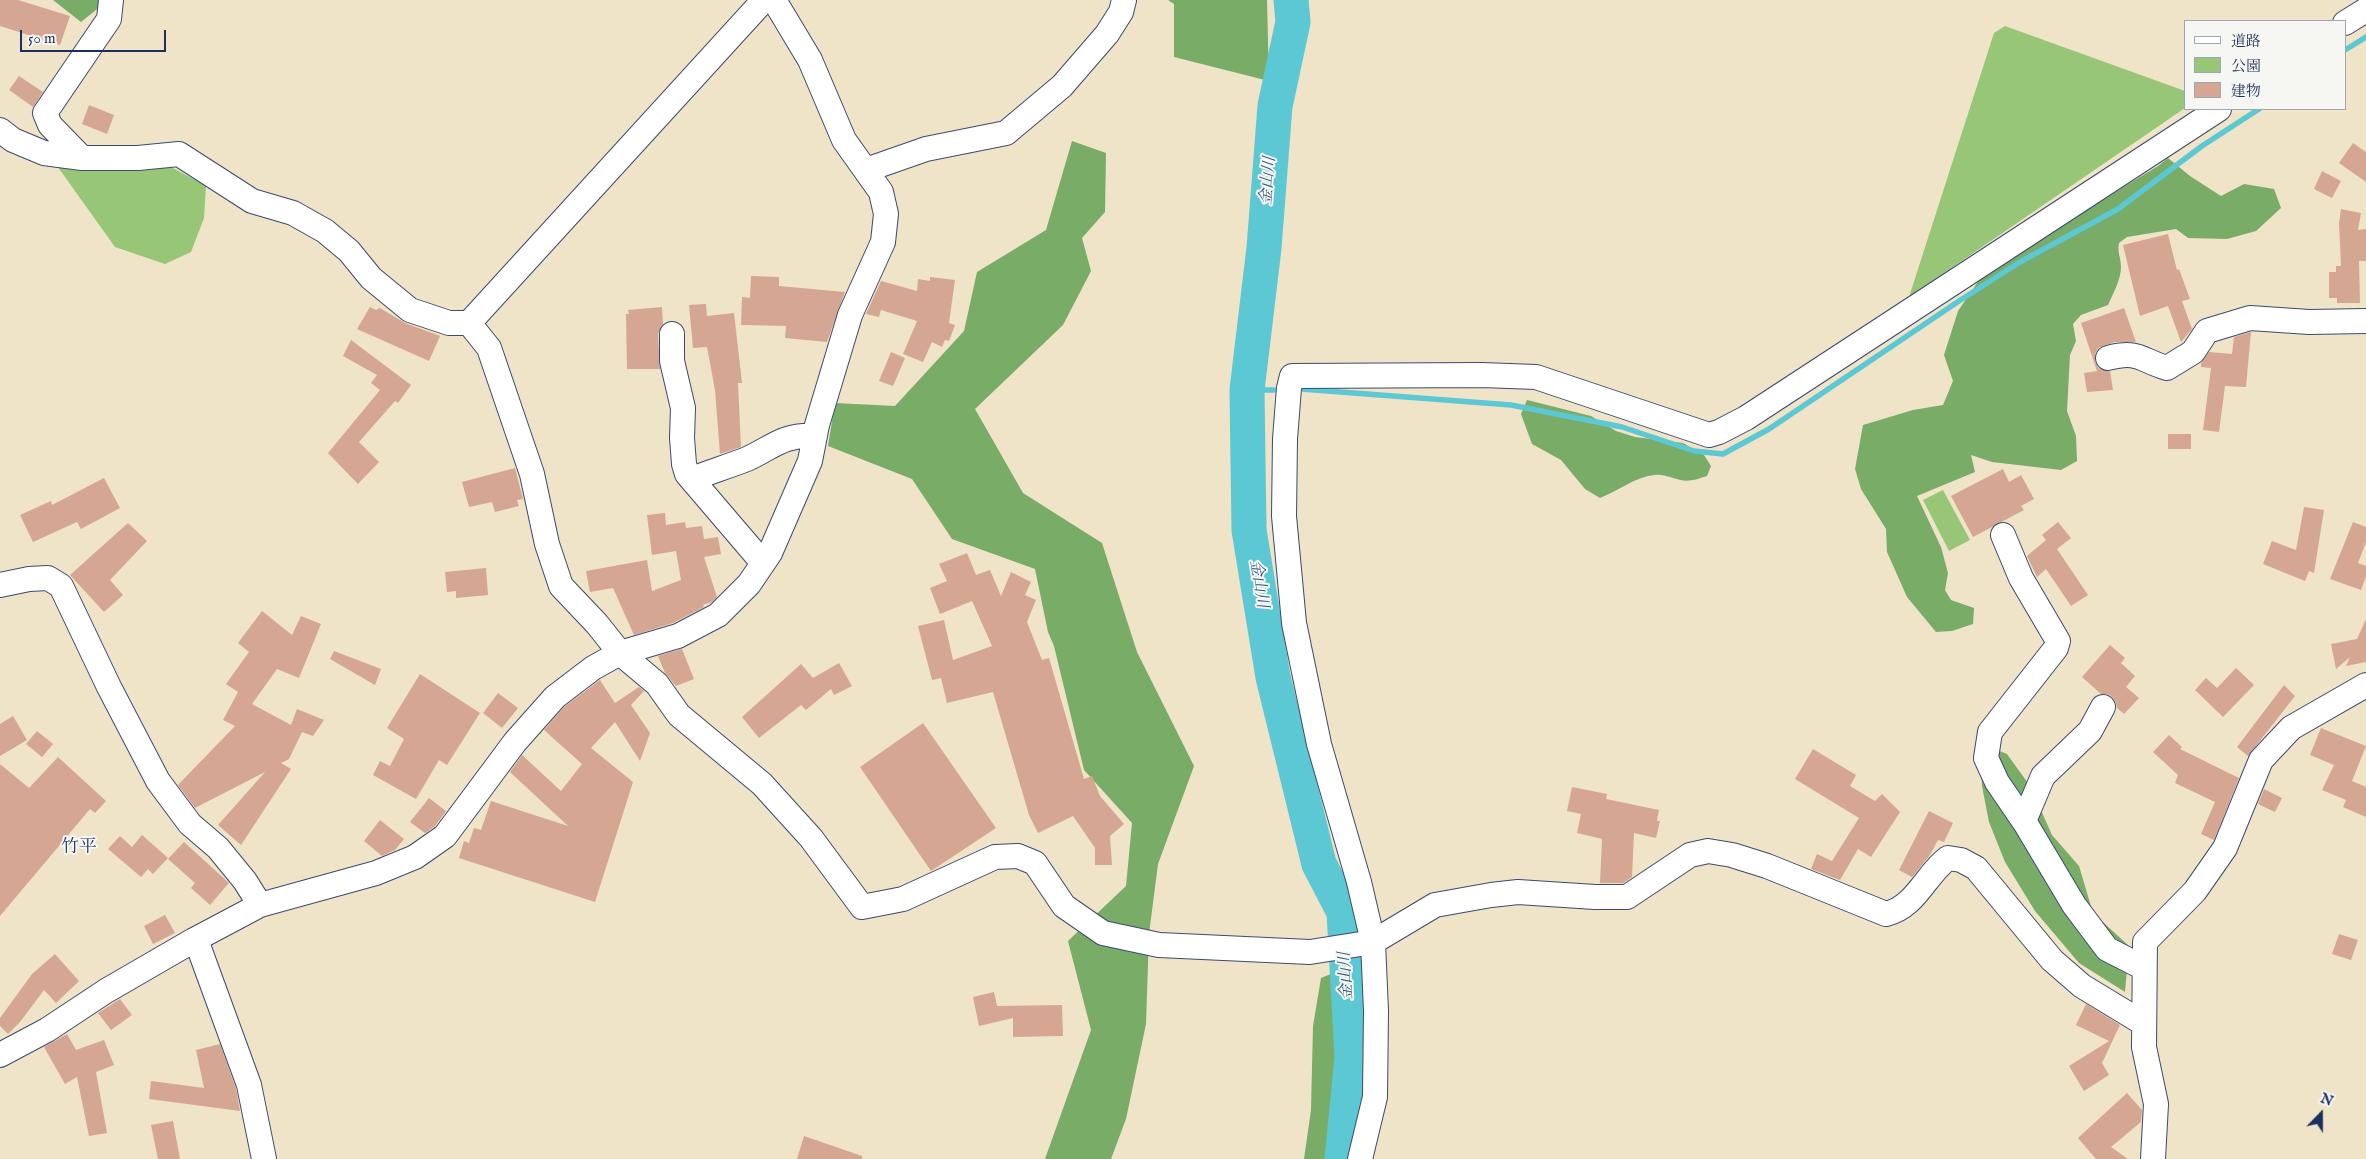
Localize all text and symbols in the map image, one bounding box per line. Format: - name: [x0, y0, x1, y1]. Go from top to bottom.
- scale bar: [22, 20, 169, 52]
- legend: [2184, 20, 2346, 110]
- text: 50 m: [28, 29, 56, 48]
- text: 道路: [2231, 32, 2261, 51]
- text: 公園: [2231, 57, 2261, 76]
- text: 建物: [2231, 82, 2261, 101]
- water label: 金山川: [1257, 156, 1281, 206]
- water label: 金山川: [1245, 559, 1271, 609]
- district label: 竹平: [61, 837, 97, 859]
- water label: 金山川: [1336, 952, 1358, 1000]
- north arrow: [2296, 1089, 2346, 1139]
- text: N: [2318, 1089, 2336, 1111]

